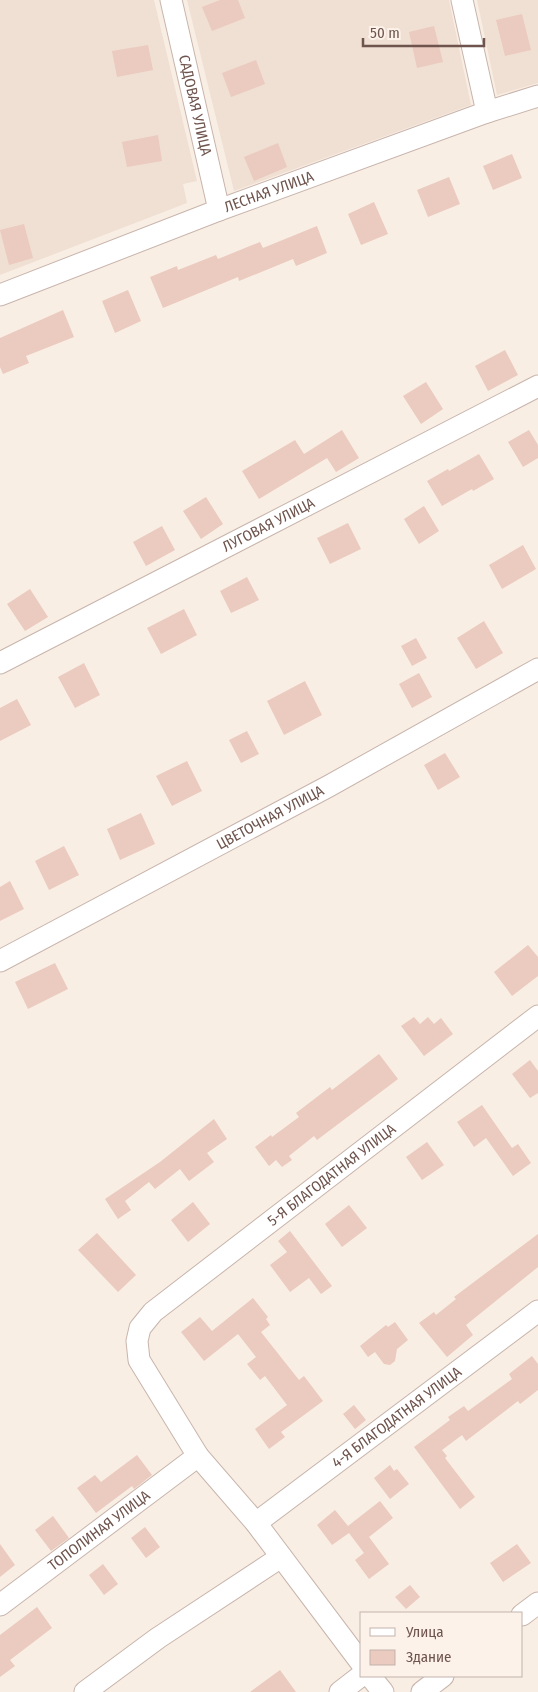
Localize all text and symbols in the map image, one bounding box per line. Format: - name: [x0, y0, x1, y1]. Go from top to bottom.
- scale bar: [363, 15, 484, 47]
- text: 50 m: [370, 24, 400, 42]
- street label: САДОВАЯ УЛИЦА: [175, 53, 215, 158]
- street label: ЛЕСНАЯ УЛИЦА: [222, 167, 316, 216]
- street label: ЛУГОВАЯ УЛИЦА: [219, 494, 318, 556]
- street label: ЦВЕТОЧНАЯ УЛИЦА: [213, 781, 327, 853]
- street label: 5-Я БЛАГОДАТНАЯ УЛИЦА: [264, 1120, 399, 1230]
- street label: 4-Я БЛАГОДАТНАЯ УЛИЦА: [328, 1363, 465, 1472]
- street label: ТОПОЛИНАЯ УЛИЦА: [45, 1486, 154, 1574]
- legend: [360, 1612, 523, 1677]
- text: Улица: [405, 1623, 444, 1641]
- text: Здание: [406, 1648, 452, 1666]

